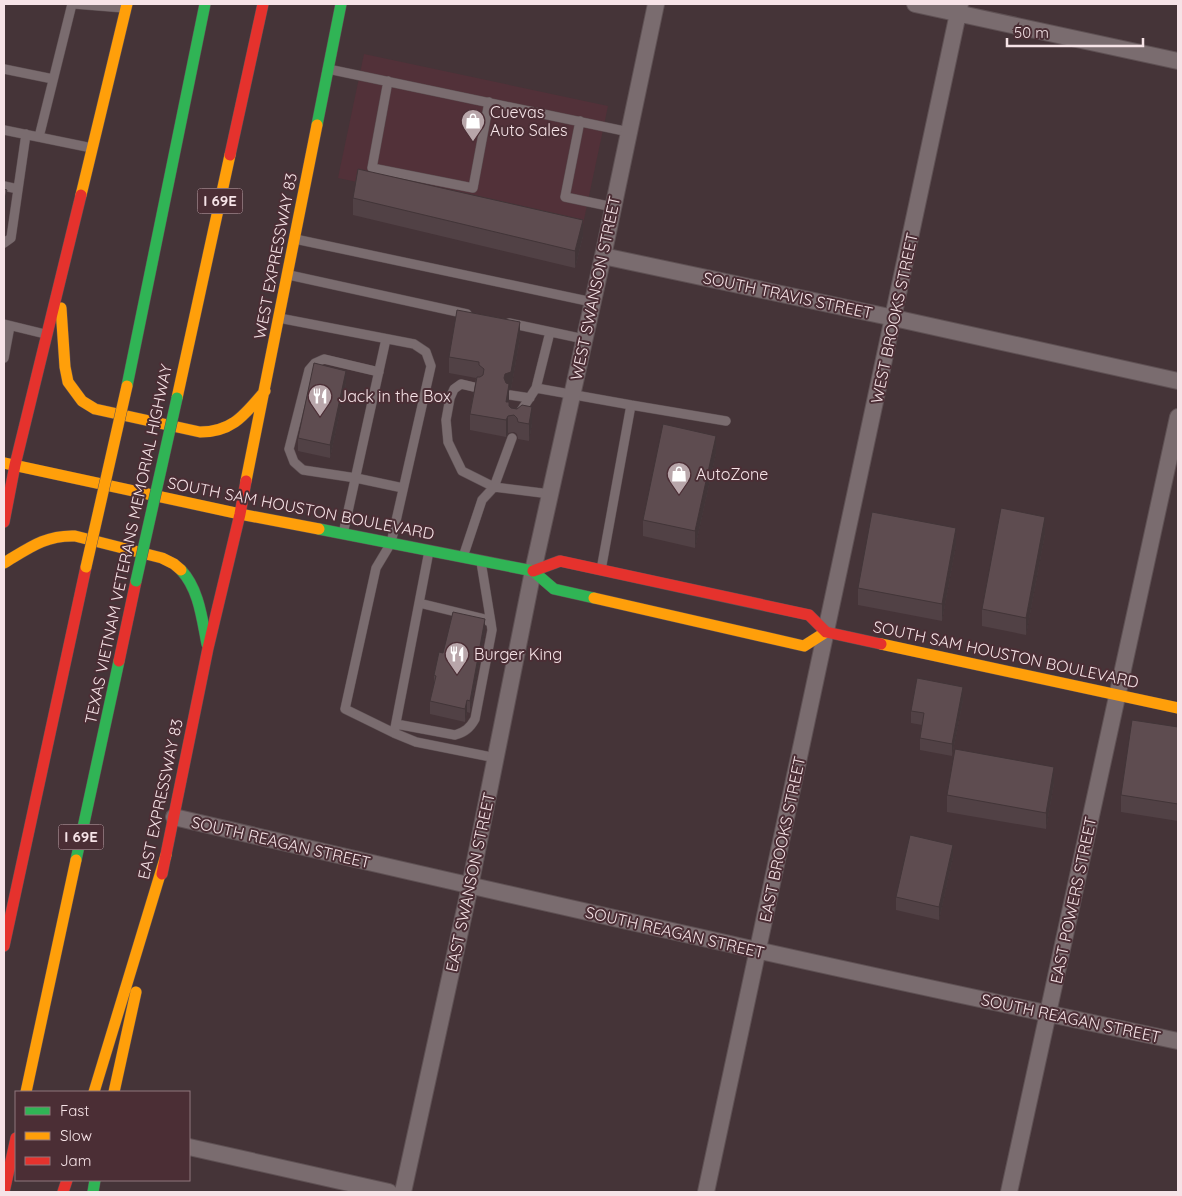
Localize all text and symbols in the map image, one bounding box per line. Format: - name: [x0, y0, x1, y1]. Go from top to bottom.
- scale bar: [1007, 15, 1143, 47]
- text: 50 m: [1014, 23, 1049, 42]
- place label: Cuevas Auto Sales: [490, 102, 567, 140]
- shop icon: Cuevas Auto Sales: [460, 108, 486, 142]
- street label: WEST EXPRESSWAY 83: [249, 171, 301, 341]
- road number: I 69E: [198, 188, 242, 214]
- street label: WEST SWANSON STREET: [566, 194, 624, 382]
- street label: WEST BROOKS STREET: [866, 230, 922, 405]
- street label: SOUTH TRAVIS STREET: [701, 267, 875, 323]
- street label: TEXAS VIETNAM VETERANS MEMORIAL HIGHWAY: [80, 362, 176, 726]
- restaurant icon: Jack in the Box: [307, 383, 333, 417]
- place label: Jack in the Box: [338, 386, 451, 406]
- shop icon: AutoZone: [666, 461, 692, 495]
- place label: AutoZone: [696, 464, 768, 484]
- street label: SOUTH SAM HOUSTON BOULEVARD: [166, 472, 436, 544]
- street label: SOUTH SAM HOUSTON BOULEVARD: [871, 616, 1141, 692]
- restaurant icon: Burger King: [444, 641, 470, 675]
- place label: Burger King: [474, 644, 562, 664]
- street label: EAST EXPRESSWAY 83: [133, 717, 187, 881]
- street label: EAST BROOKS STREET: [755, 754, 809, 924]
- street label: EAST SWANSON STREET: [441, 790, 499, 974]
- street label: SOUTH REAGAN STREET: [190, 812, 373, 872]
- street label: EAST POWERS STREET: [1046, 814, 1101, 985]
- road number: I 69E: [58, 824, 104, 850]
- street label: SOUTH REAGAN STREET: [584, 902, 767, 962]
- street label: SOUTH REAGAN STREET: [979, 989, 1163, 1047]
- legend: [15, 1091, 190, 1181]
- text: Fast: [60, 1101, 89, 1120]
- text: Slow: [60, 1126, 92, 1145]
- text: Jam: [60, 1151, 91, 1170]

